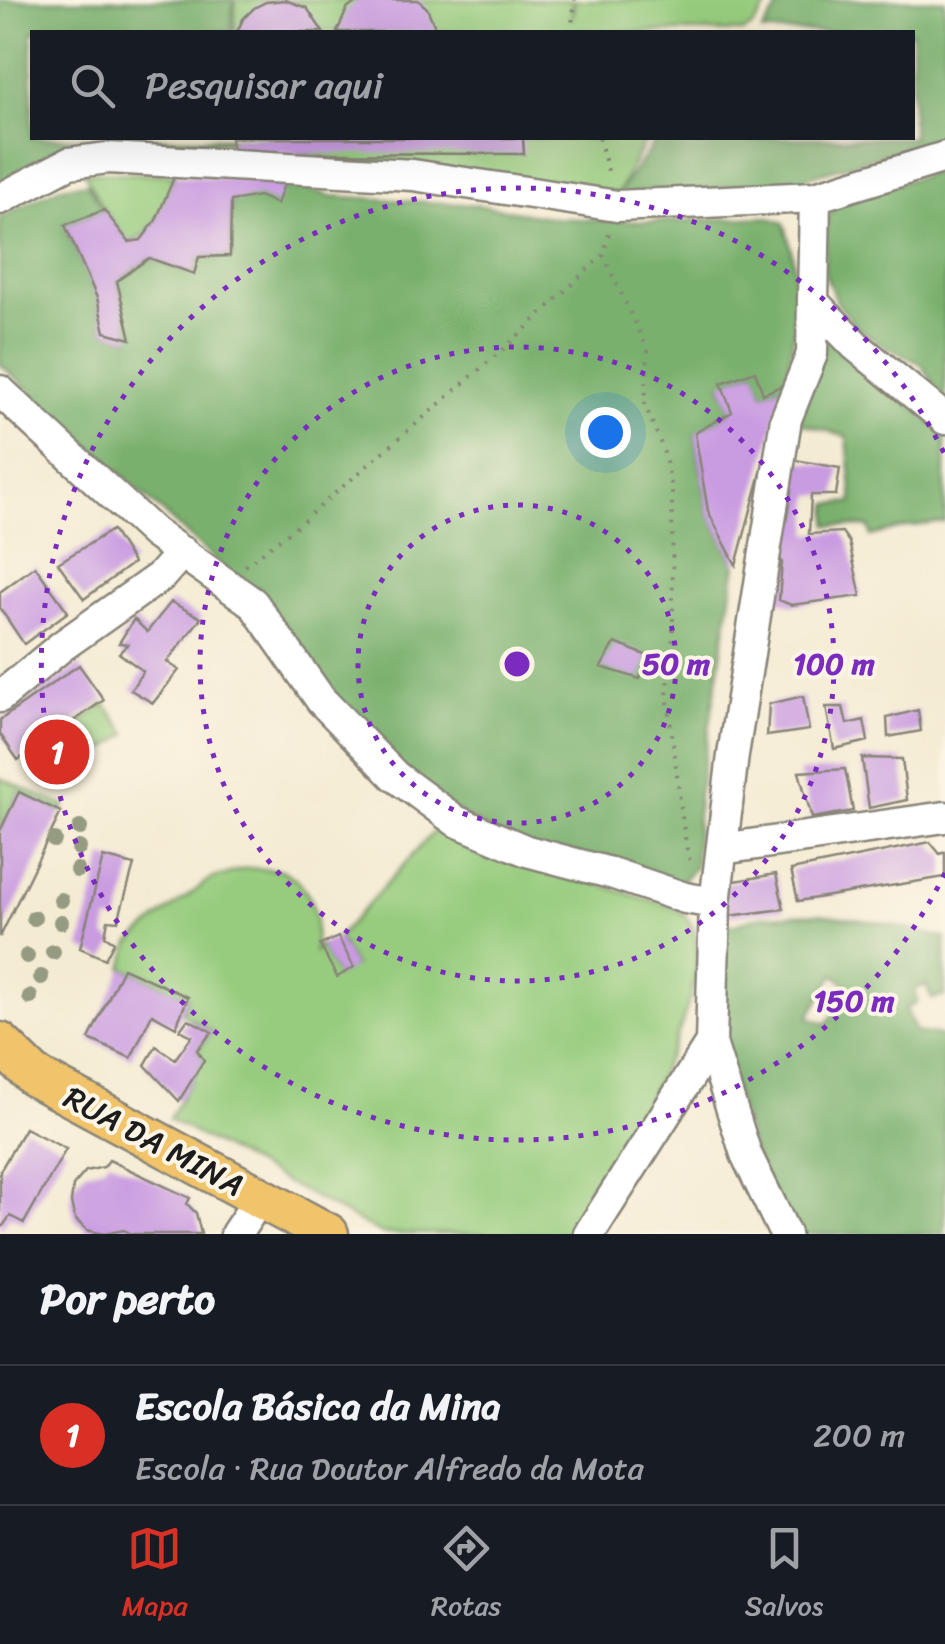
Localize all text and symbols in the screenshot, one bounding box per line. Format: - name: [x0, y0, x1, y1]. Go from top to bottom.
- search box: [30, 30, 915, 140]
- text: Pesquisar aqui: [145, 52, 383, 119]
- icon: search: [65, 58, 120, 113]
- your location: [580, 407, 631, 458]
- text: 50 m: [642, 637, 710, 691]
- text: 100 m: [793, 637, 875, 691]
- centre of rings: [499, 646, 535, 682]
- pin: 1: [24, 714, 90, 790]
- text: 150 m: [814, 974, 895, 1028]
- street label: RUA DA MINA: [53, 1070, 255, 1213]
- text: Por perto: [40, 1262, 215, 1336]
- text: Escola Básica da Mina: [135, 1373, 501, 1440]
- text: 1: [66, 1407, 79, 1464]
- text: 200 m: [813, 1407, 905, 1464]
- text: Escola · Rua Doutor Alfredo da Mota: [135, 1440, 644, 1497]
- tab: Mapa: [122, 1521, 187, 1630]
- tab: Rotas: [431, 1521, 501, 1630]
- tab: Salvos: [745, 1521, 823, 1630]

